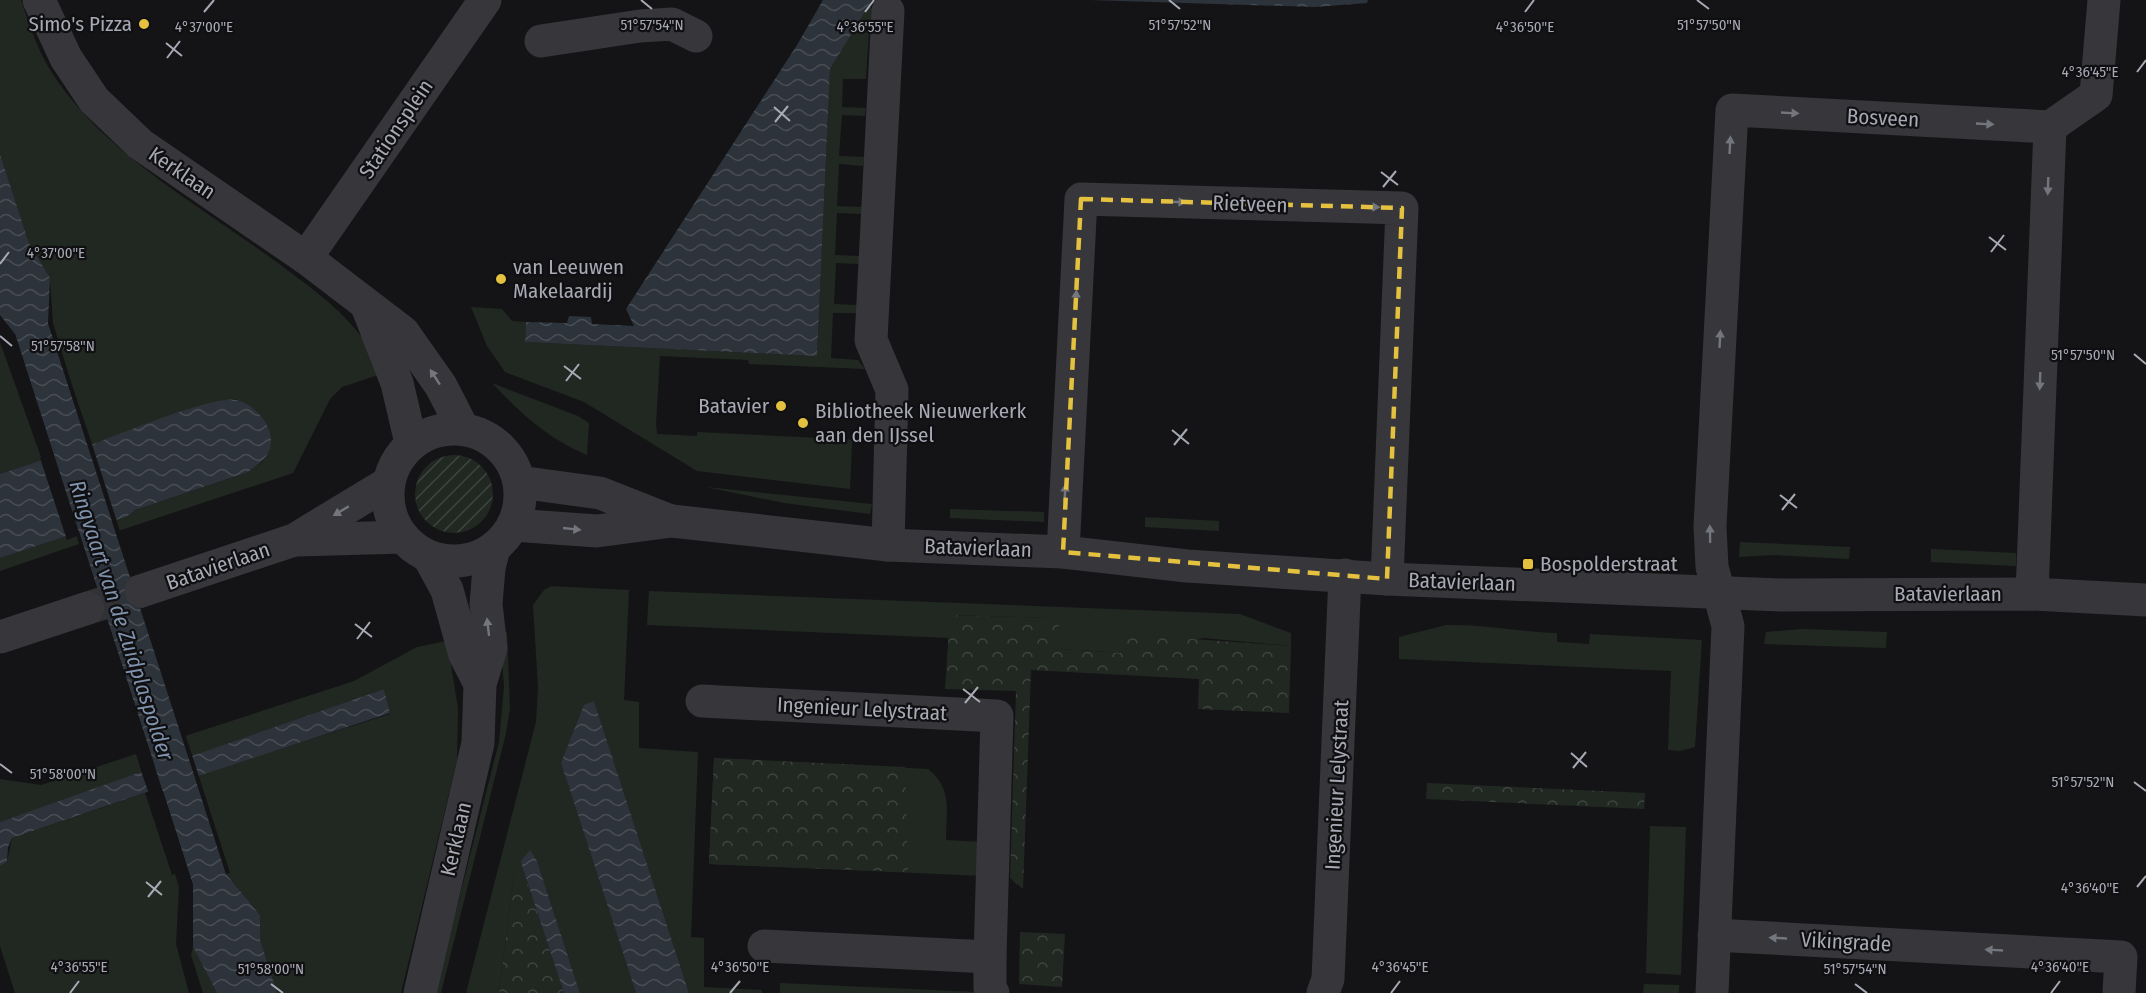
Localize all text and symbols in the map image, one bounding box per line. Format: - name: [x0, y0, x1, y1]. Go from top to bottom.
- place label: Simo's Pizza: [28, 11, 132, 37]
- text: 51°57'54"N: [620, 16, 684, 34]
- text: 51°57'52"N: [1149, 16, 1211, 34]
- text: 51°57'50"N: [1677, 16, 1741, 34]
- marker: Simo's Pizza: [137, 17, 151, 31]
- text: 4°37'00"E: [175, 18, 233, 36]
- text: 4°36'55"E: [836, 18, 894, 36]
- text: 4°36'50"E: [1496, 18, 1554, 36]
- text: 4°36'45"E: [2062, 63, 2118, 81]
- street label: Stationsplein: [353, 74, 439, 184]
- street label: Bosveen: [1846, 103, 1920, 133]
- one-way arrow: [1781, 108, 1800, 118]
- one-way arrow: [1975, 119, 1994, 128]
- one-way arrow: [1725, 135, 1734, 154]
- street label: Kerklaan: [144, 141, 220, 205]
- one-way arrow: [2043, 176, 2052, 195]
- street label: Rietveen: [1212, 190, 1288, 218]
- one-way arrow: [1167, 197, 1186, 207]
- one-way arrow: [1362, 203, 1381, 212]
- text: 4°37'00"E: [27, 244, 85, 262]
- place label: van Leeuwen Makelaardij: [513, 254, 624, 304]
- marker: van Leeuwen Makelaardij: [494, 272, 508, 286]
- one-way arrow: [1071, 289, 1080, 308]
- one-way arrow: [1715, 330, 1724, 349]
- text: 51°57'58"N: [31, 337, 95, 355]
- text: 51°57'50"N: [2051, 346, 2115, 364]
- one-way arrow: [429, 370, 441, 386]
- one-way arrow: [2035, 371, 2045, 390]
- place label: Batavier: [698, 393, 770, 419]
- place label: Bibliotheek Nieuwerkerk aan den IJssel: [815, 398, 1026, 448]
- marker: Batavier: [774, 399, 788, 413]
- marker: Bibliotheek Nieuwerkerk aan den IJssel: [796, 416, 810, 430]
- water label: Ringvaart van de Zuidplaspolder: [63, 477, 180, 765]
- one-way arrow: [1061, 484, 1070, 503]
- one-way arrow: [333, 506, 349, 517]
- one-way arrow: [562, 524, 581, 534]
- one-way arrow: [1706, 525, 1715, 544]
- street label: Batavierlaan: [924, 533, 1032, 563]
- street label: Batavierlaan: [163, 536, 273, 596]
- place label: Bospolderstraat: [1540, 551, 1678, 577]
- marker: Bospolderstraat: [1521, 557, 1535, 571]
- street label: Batavierlaan: [1408, 567, 1516, 597]
- street label: Batavierlaan: [1894, 581, 2002, 607]
- one-way arrow: [483, 618, 493, 637]
- street label: Ingenieur Lelystraat: [776, 692, 948, 726]
- street label: Ingenieur Lelystraat: [1320, 699, 1354, 871]
- text: 51°58'00"N: [30, 765, 96, 783]
- text: 51°57'52"N: [2052, 773, 2114, 791]
- street label: Kerklaan: [435, 799, 477, 879]
- text: 4°36'40"E: [2061, 879, 2119, 897]
- street label: Vikingrade: [1800, 927, 1892, 957]
- one-way arrow: [1769, 934, 1788, 943]
- one-way arrow: [1984, 945, 2003, 954]
- text: 4°36'55"E: [50, 958, 108, 976]
- text: 4°36'50"E: [711, 958, 769, 976]
- text: 4°36'45"E: [1372, 958, 1428, 976]
- text: 4°36'40"E: [2031, 958, 2089, 976]
- text: 51°58'00"N: [238, 960, 304, 978]
- text: 51°57'54"N: [1823, 960, 1887, 978]

